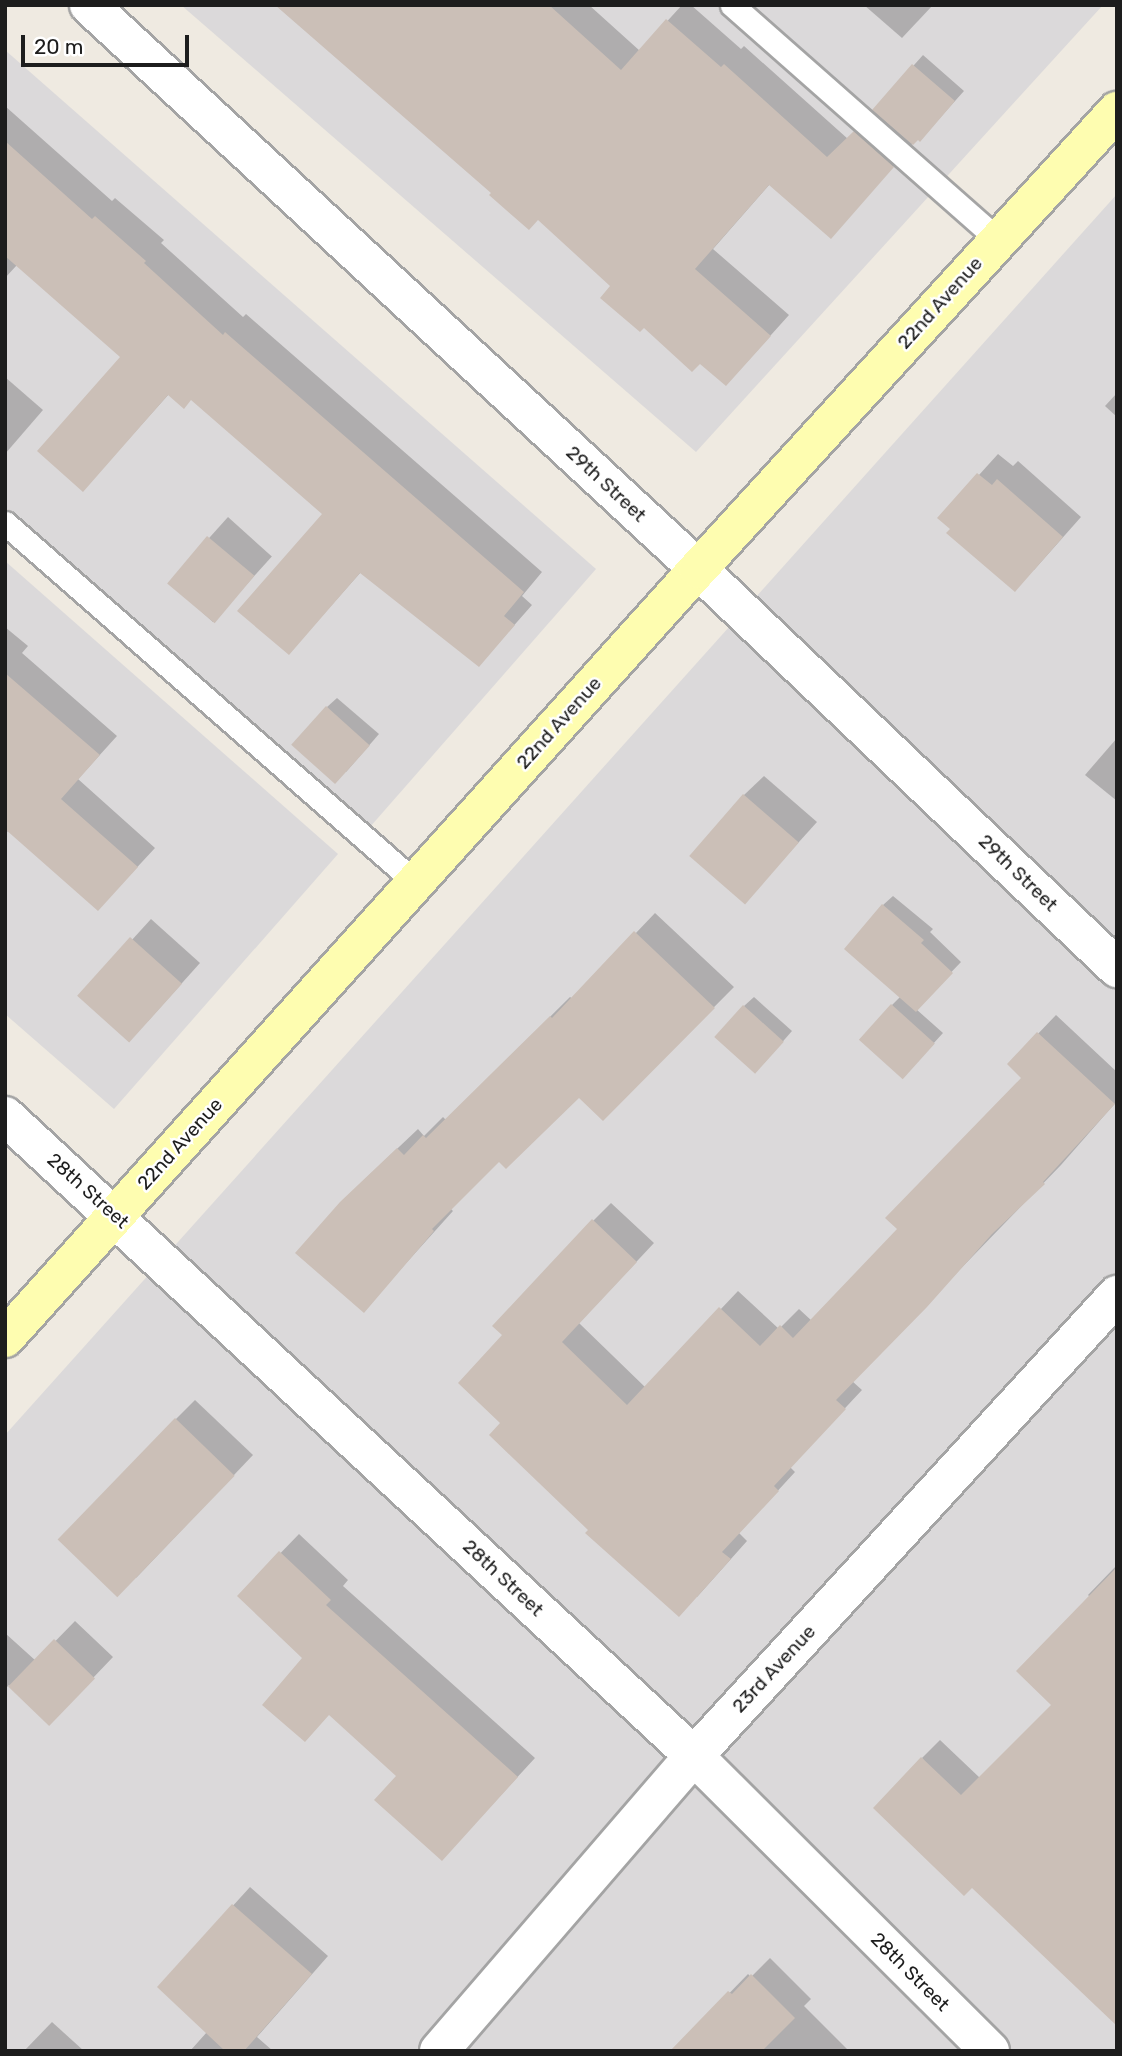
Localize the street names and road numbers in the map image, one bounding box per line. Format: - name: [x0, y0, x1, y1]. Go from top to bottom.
- street label: 22nd Avenue: [893, 252, 987, 354]
- street label: 29th Street: [561, 441, 651, 527]
- street label: 22nd Avenue: [512, 672, 606, 774]
- street label: 29th Street: [974, 830, 1062, 916]
- street label: 22nd Avenue: [133, 1093, 227, 1195]
- street label: 28th Street: [43, 1148, 133, 1234]
- street label: 28th Street: [458, 1535, 548, 1621]
- street label: 23rd Avenue: [727, 1620, 821, 1718]
- street label: 28th Street: [866, 1928, 954, 2016]

